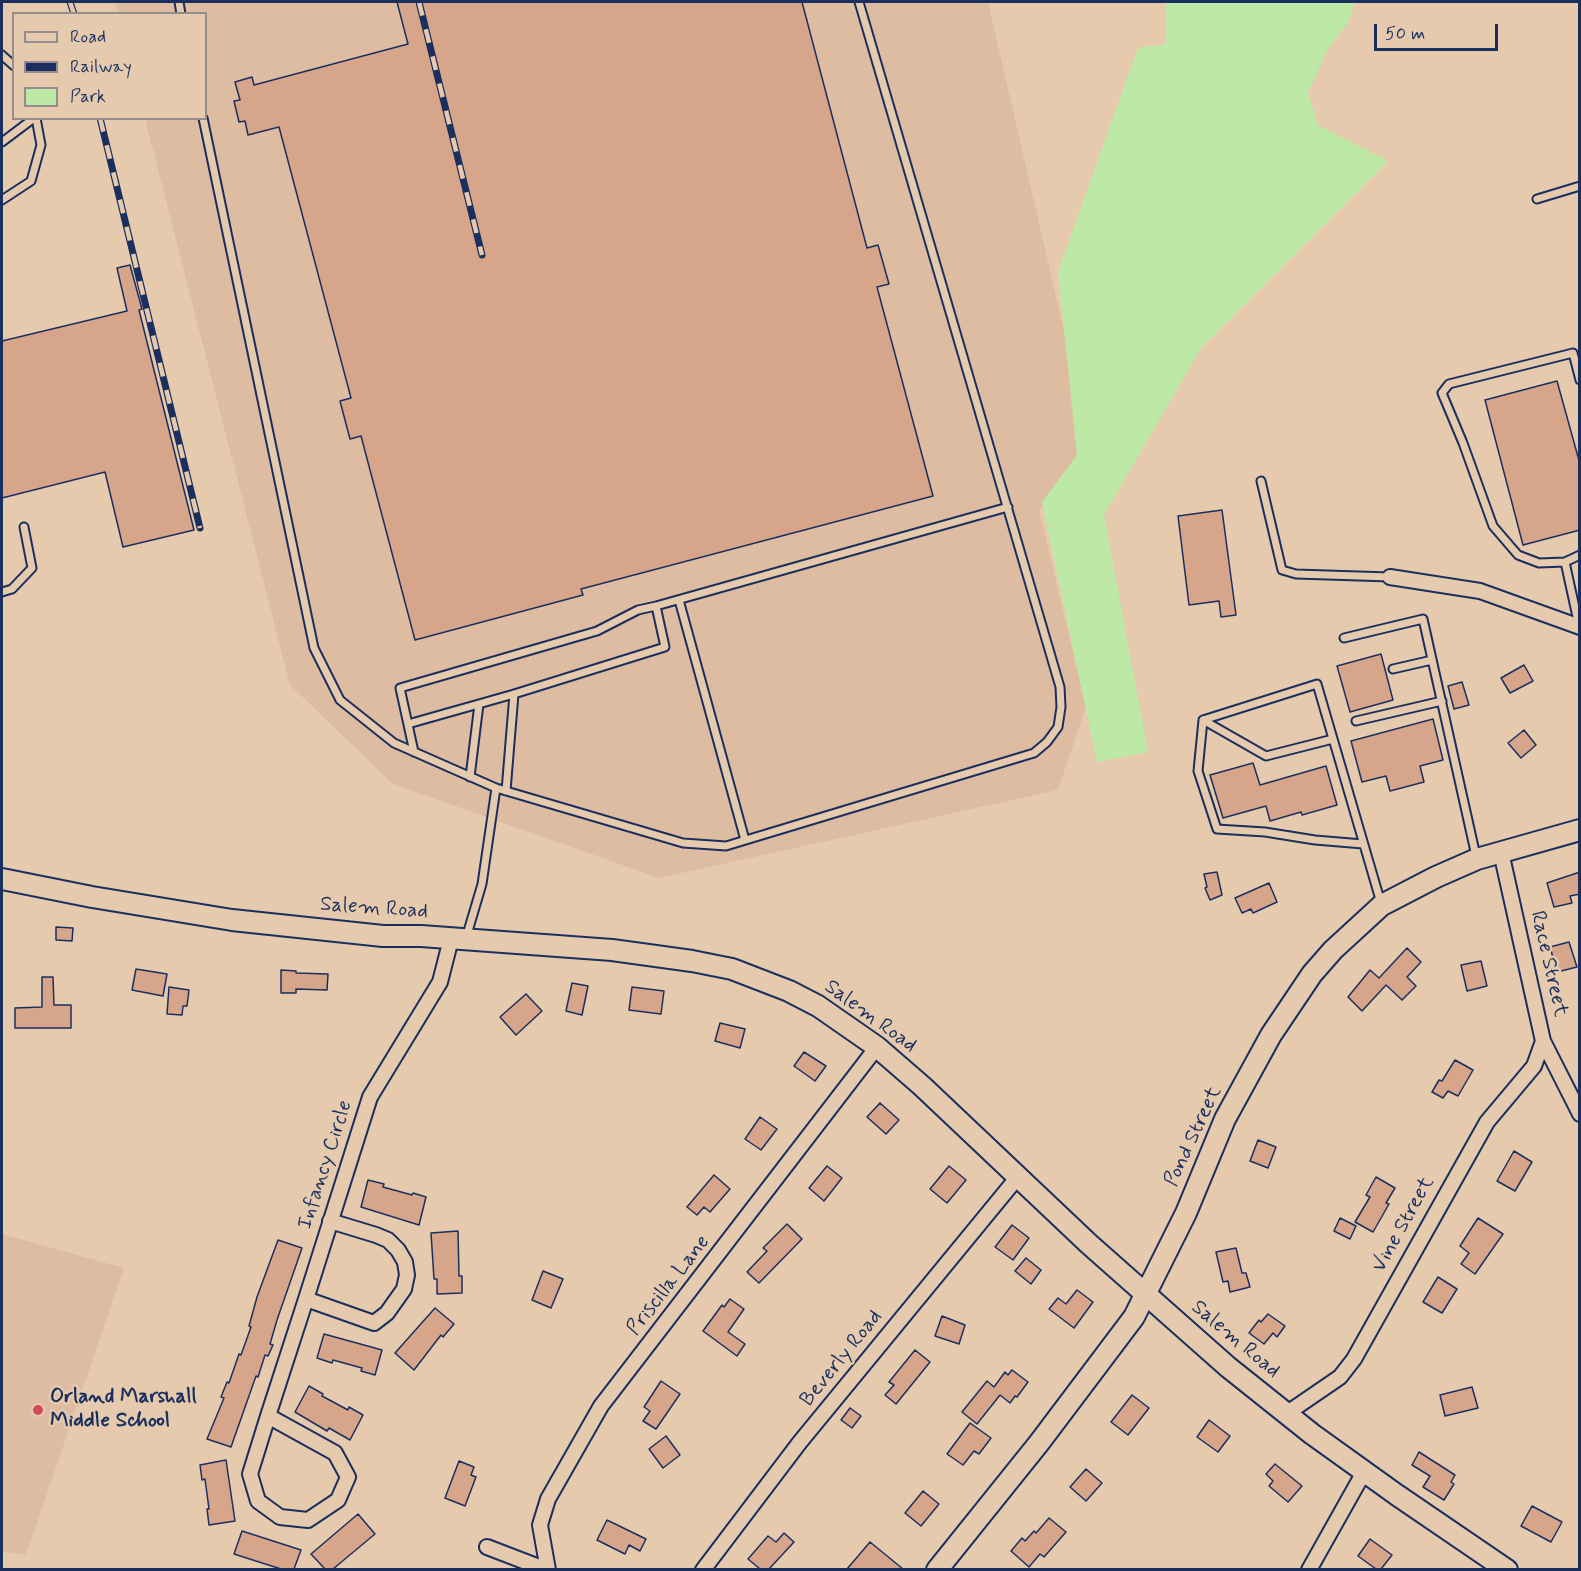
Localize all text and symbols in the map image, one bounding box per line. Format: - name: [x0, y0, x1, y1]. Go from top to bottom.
- legend: [12, 12, 207, 120]
- scale bar: [1377, 12, 1502, 50]
- text: 50 m: [1385, 22, 1425, 46]
- text: Road: [70, 25, 106, 49]
- text: Railway: [70, 55, 132, 79]
- text: Park: [70, 85, 106, 109]
- street label: Salem Road: [319, 893, 429, 925]
- street label: Race Street: [1524, 909, 1572, 1019]
- street label: Salem Road: [819, 975, 921, 1059]
- street label: Pond Street: [1160, 1083, 1228, 1191]
- street label: Infancy Circle: [293, 1098, 359, 1232]
- street label: Vine Street: [1367, 1173, 1441, 1277]
- street label: Priscilla Lane: [622, 1231, 716, 1341]
- street label: Salem Road: [1185, 1296, 1285, 1384]
- street label: Beverly Road: [795, 1306, 889, 1412]
- place label: Orland Marshall Middle School: [50, 1385, 197, 1435]
- marker: Orland Marshall Middle School: [31, 1403, 45, 1417]

